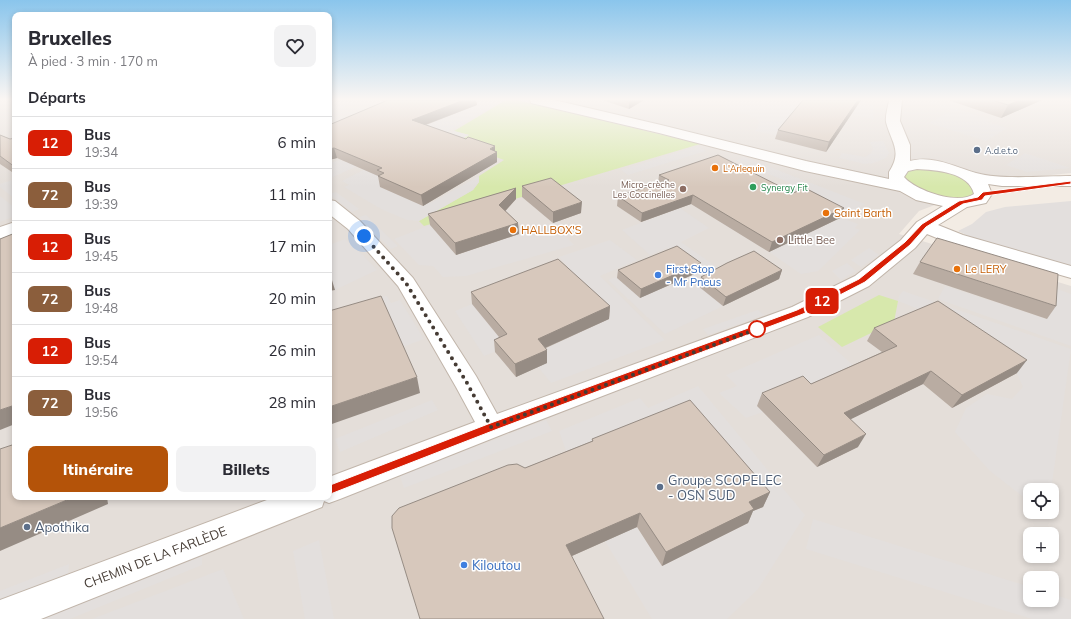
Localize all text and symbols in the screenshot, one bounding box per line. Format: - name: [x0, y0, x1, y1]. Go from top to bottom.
- button: heart: [274, 25, 316, 67]
- text: Bruxelles: [28, 26, 112, 50]
- text: À pied · 3 min · 170 m: [28, 53, 158, 69]
- text: Départs: [28, 88, 86, 107]
- text: Bus: [84, 125, 111, 144]
- text: 6 min: [278, 133, 316, 152]
- text: 12: [42, 134, 58, 152]
- text: 19:34: [84, 144, 118, 160]
- marker: A.d.e.t.o: [972, 145, 982, 155]
- place label: A.d.e.t.o: [985, 145, 1018, 156]
- marker: L'Arlequin: [710, 163, 720, 173]
- place label: L'Arlequin: [723, 163, 765, 174]
- text: Bus: [84, 177, 111, 196]
- place label: Micro-crèche Les Coccinelles: [613, 179, 675, 200]
- marker: Synergy Fit: [748, 182, 758, 192]
- place label: Synergy Fit: [761, 182, 808, 194]
- marker: Micro-crèche Les Coccinelles: [678, 184, 688, 194]
- text: 11 min: [269, 185, 316, 204]
- text: 72: [42, 186, 58, 204]
- text: 19:39: [84, 196, 118, 212]
- place label: Saint Barth: [834, 206, 892, 220]
- marker: Saint Barth: [821, 208, 831, 218]
- place label: HALLBOX'S: [521, 223, 582, 237]
- marker: HALLBOX'S: [508, 225, 518, 235]
- your location: [354, 226, 374, 246]
- text: Bus: [84, 229, 111, 248]
- place label: Little Bee: [788, 233, 835, 247]
- marker: Little Bee: [775, 235, 785, 245]
- text: 17 min: [269, 237, 316, 256]
- text: 12: [42, 238, 58, 256]
- text: 19:45: [84, 248, 118, 264]
- place label: First Stop - Mr Pneus: [666, 262, 721, 289]
- place label: Le LERY: [965, 262, 1007, 276]
- marker: Le LERY: [952, 264, 962, 274]
- marker: First Stop - Mr Pneus: [653, 270, 663, 280]
- text: Bus: [84, 281, 111, 300]
- line badge: 12: [804, 288, 840, 314]
- text: 20 min: [269, 289, 316, 308]
- text: 72: [42, 290, 58, 308]
- text: 12: [814, 292, 830, 310]
- text: 19:48: [84, 300, 118, 316]
- unlabelled marker: [748, 320, 766, 338]
- text: Bus: [84, 333, 111, 352]
- text: 26 min: [269, 341, 316, 360]
- text: 12: [42, 342, 58, 360]
- text: 19:54: [84, 352, 118, 368]
- text: Bus: [84, 385, 111, 404]
- text: 28 min: [269, 393, 316, 412]
- text: 72: [42, 394, 58, 412]
- text: 19:56: [84, 404, 118, 420]
- button: Itinéraire: [28, 446, 168, 492]
- button: Billets: [176, 446, 316, 492]
- place label: Groupe SCOPELEC - OSN SUD: [668, 472, 782, 503]
- marker: Groupe SCOPELEC - OSN SUD: [655, 482, 665, 492]
- map controls: [1023, 483, 1059, 607]
- button: locate: [1023, 483, 1059, 519]
- place label: Apothika: [35, 519, 89, 535]
- marker: Apothika: [22, 522, 32, 532]
- street label: CHEMIN DE LA FARLÈDE: [81, 522, 229, 592]
- button: +: [1023, 527, 1059, 563]
- place label: Kiloutou: [472, 557, 521, 573]
- marker: Kiloutou: [459, 560, 469, 570]
- button: −: [1023, 571, 1059, 607]

